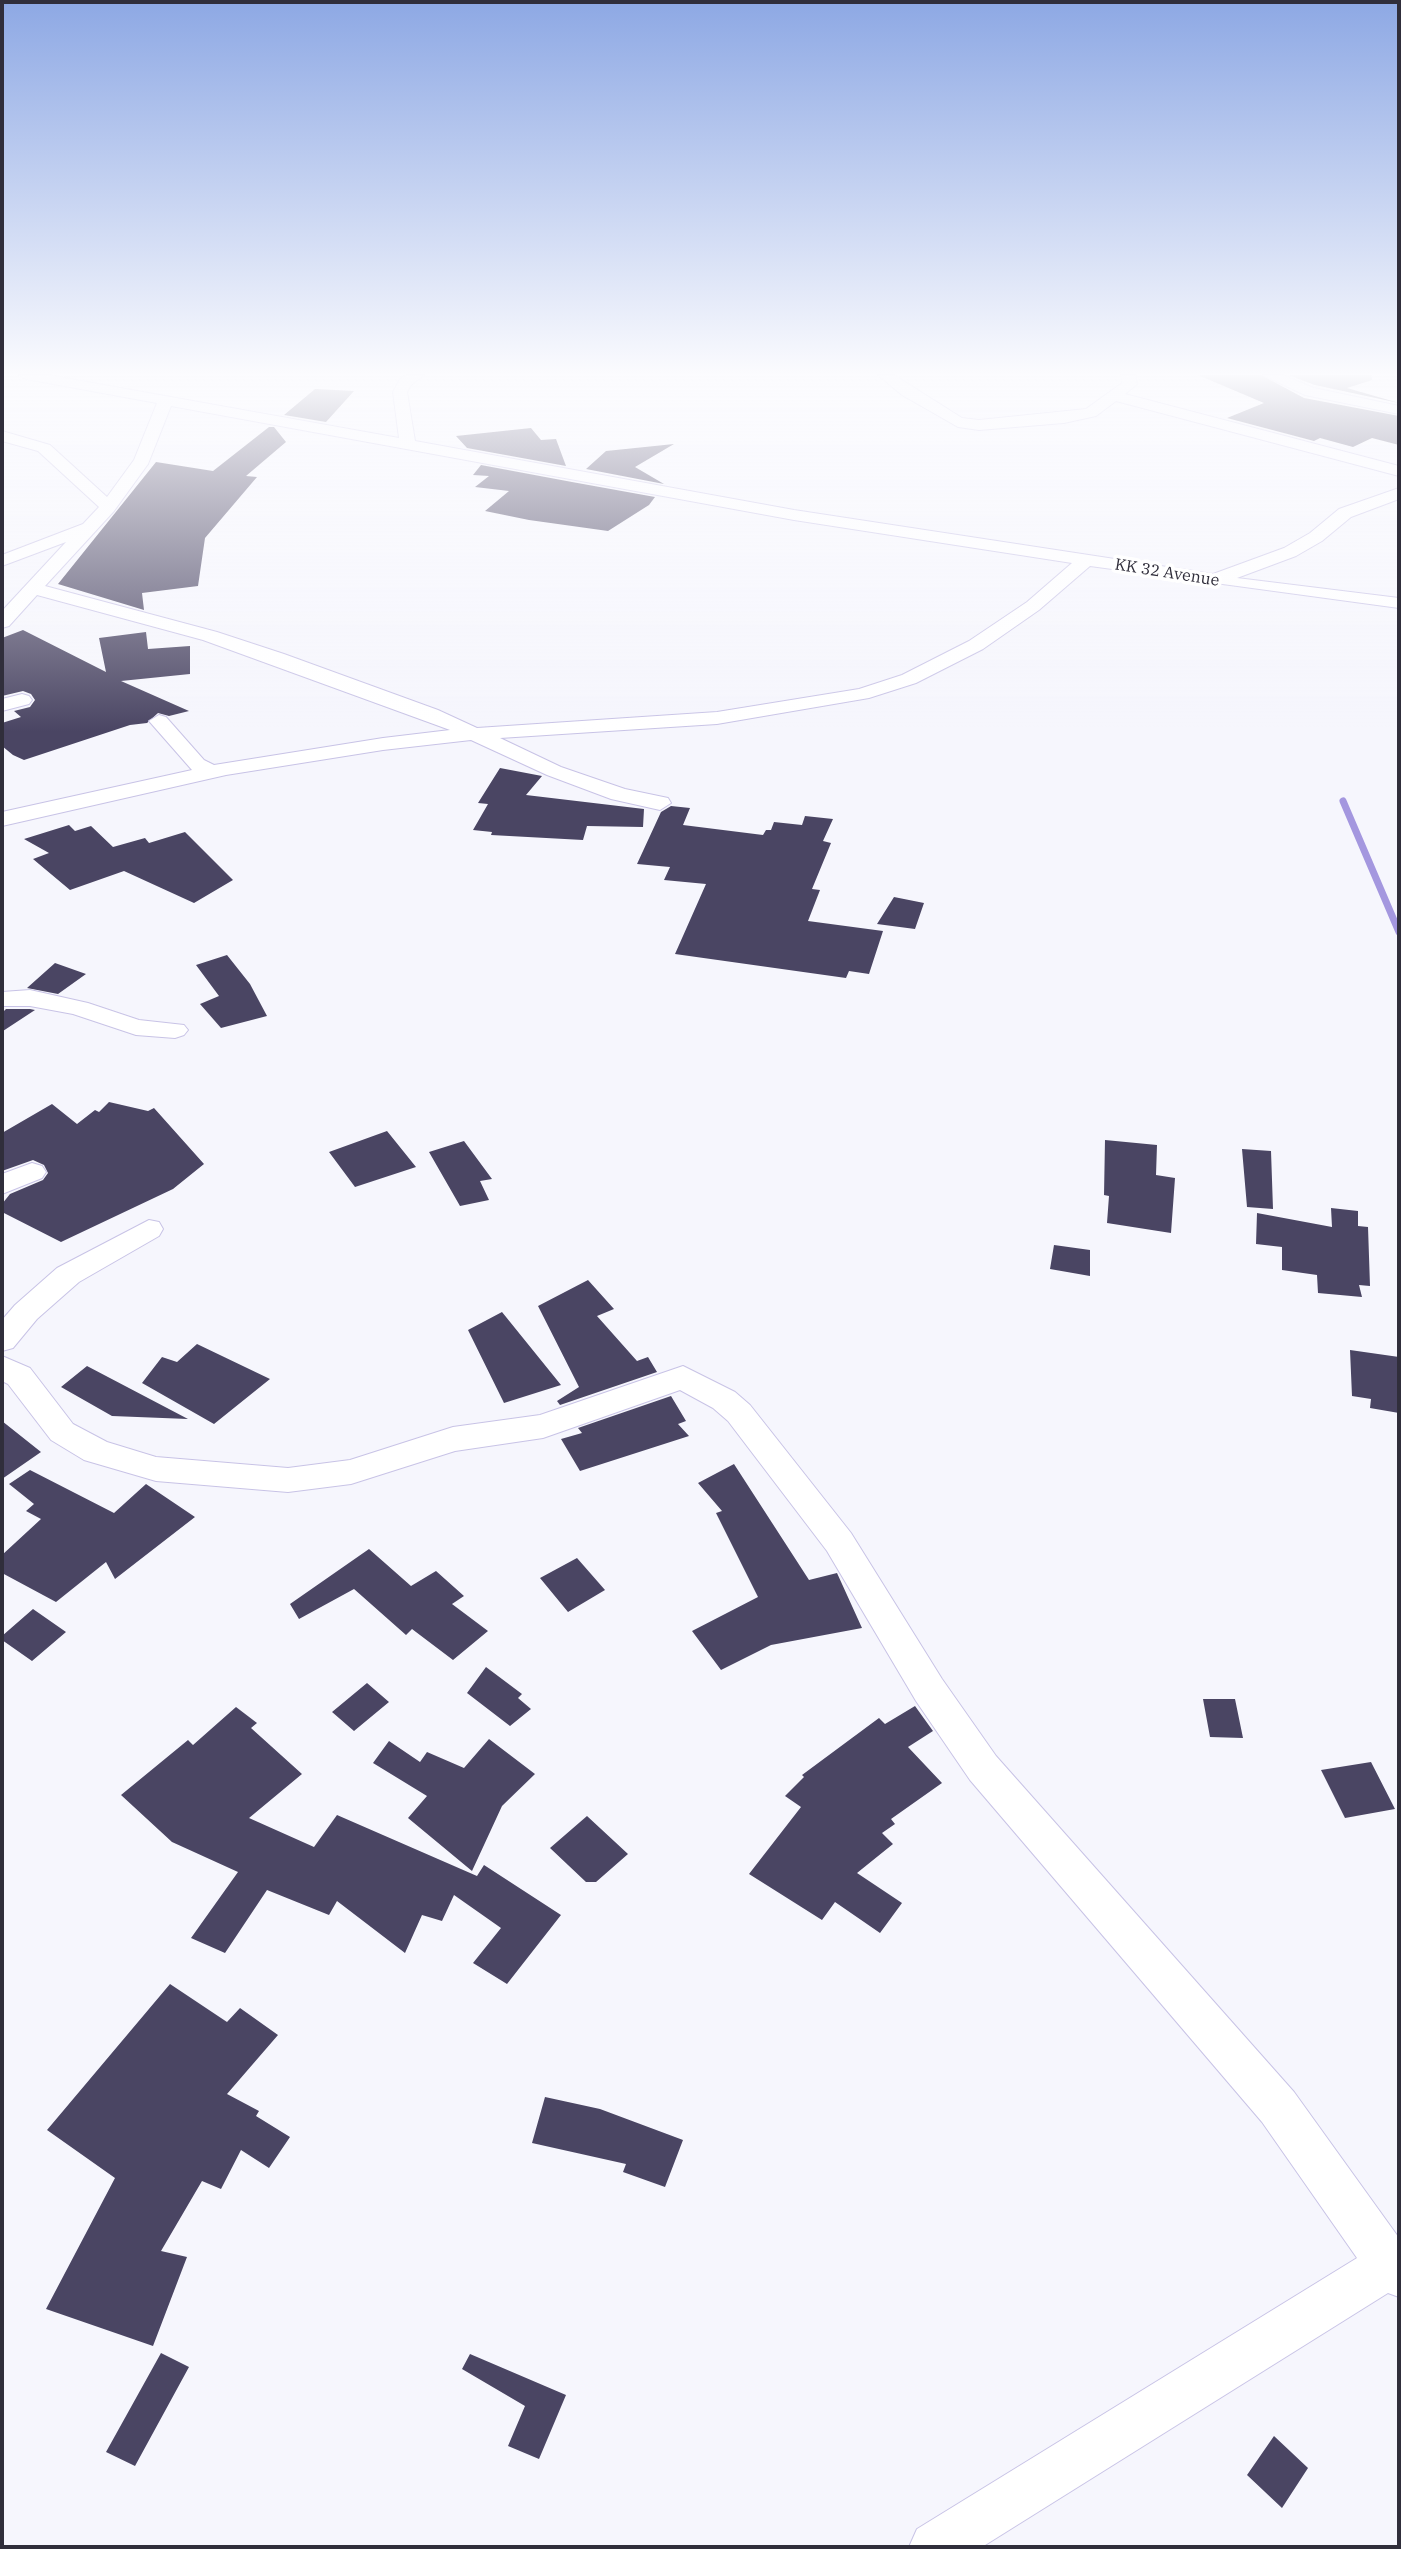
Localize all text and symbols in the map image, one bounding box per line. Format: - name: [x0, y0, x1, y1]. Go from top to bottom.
- street label: KK 32 Avenue: [1113, 555, 1221, 591]

